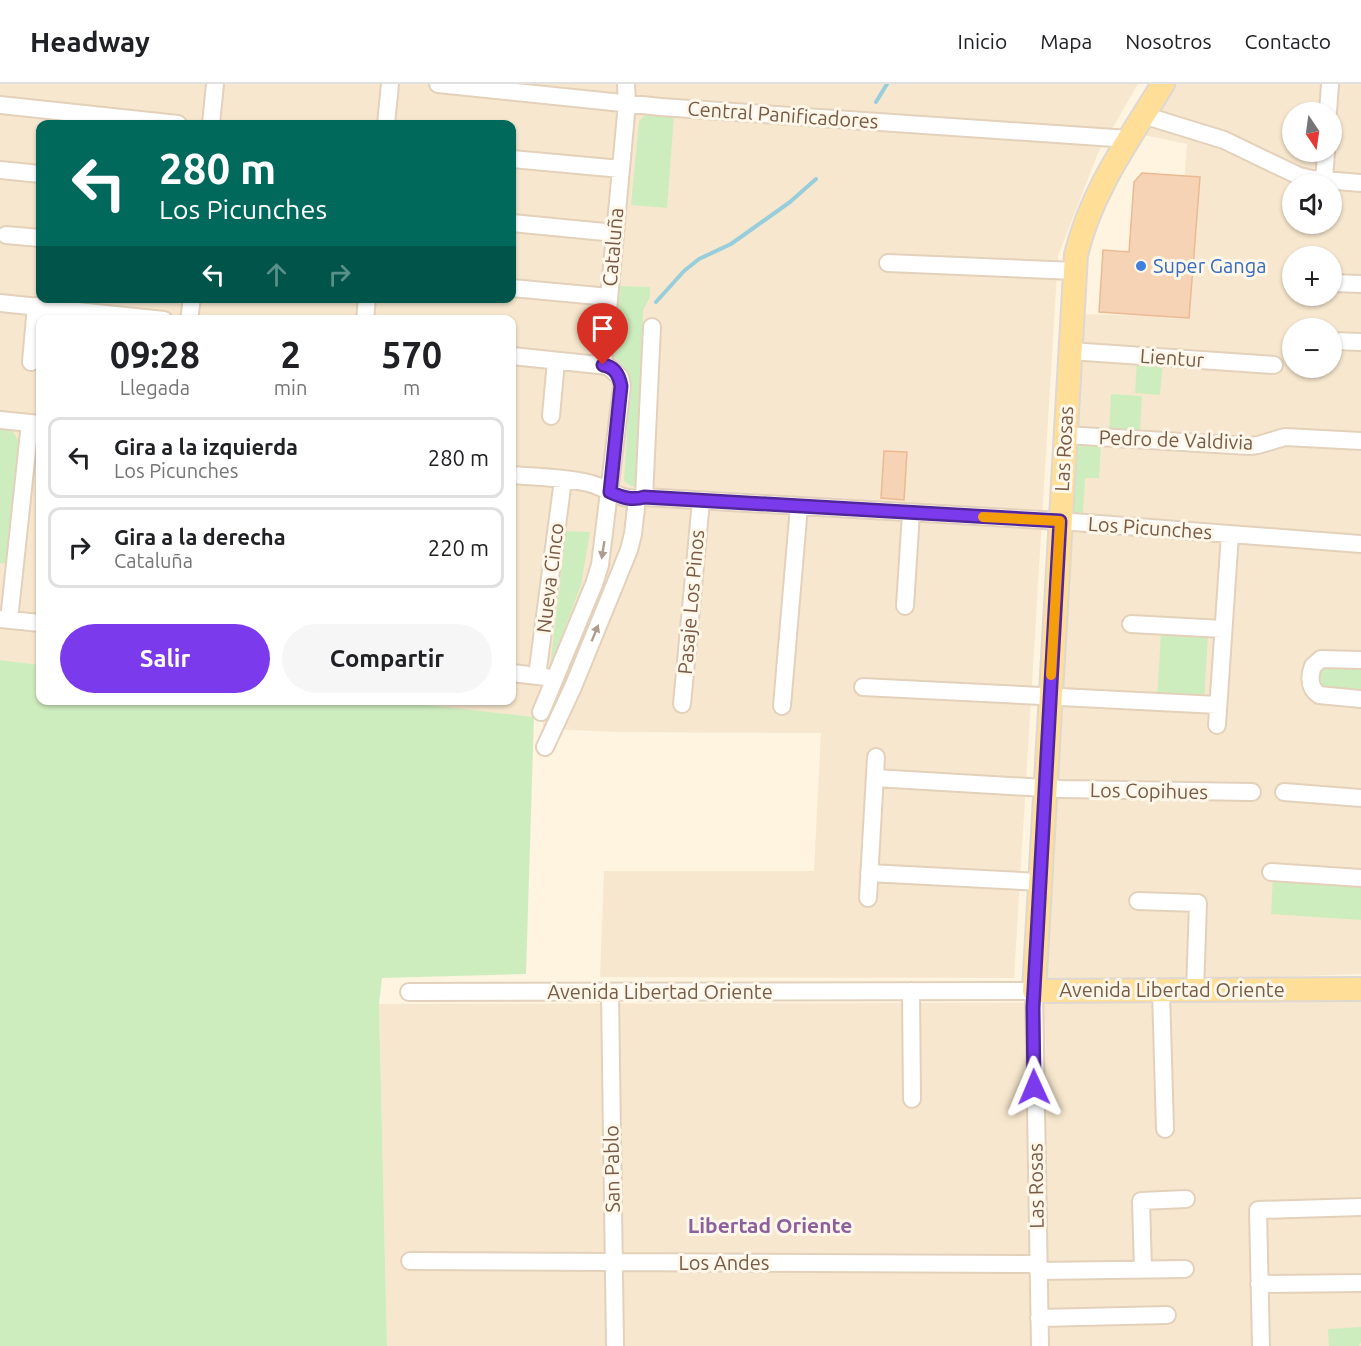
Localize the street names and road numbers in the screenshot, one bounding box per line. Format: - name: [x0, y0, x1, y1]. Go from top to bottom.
- street label: Central Panificadores: [687, 96, 879, 133]
- street label: Cataluña: [598, 207, 627, 287]
- street label: Lientur: [1139, 344, 1205, 371]
- street label: Las Rosas: [1050, 406, 1077, 492]
- street label: Pedro de Valdivia: [1098, 425, 1254, 454]
- street label: Los Picunches: [1087, 512, 1213, 543]
- street label: Nueva Cinco: [531, 522, 568, 634]
- street label: Pasaje Los Pinos: [673, 529, 708, 675]
- street label: Los Copihues: [1090, 778, 1208, 803]
- street label: Avenida Libertad Oriente: [1059, 978, 1285, 1001]
- street label: Avenida Libertad Oriente: [547, 980, 773, 1003]
- street label: San Pablo: [599, 1125, 624, 1213]
- street label: Las Rosas: [1023, 1143, 1048, 1229]
- street label: Los Andes: [679, 1251, 769, 1274]

